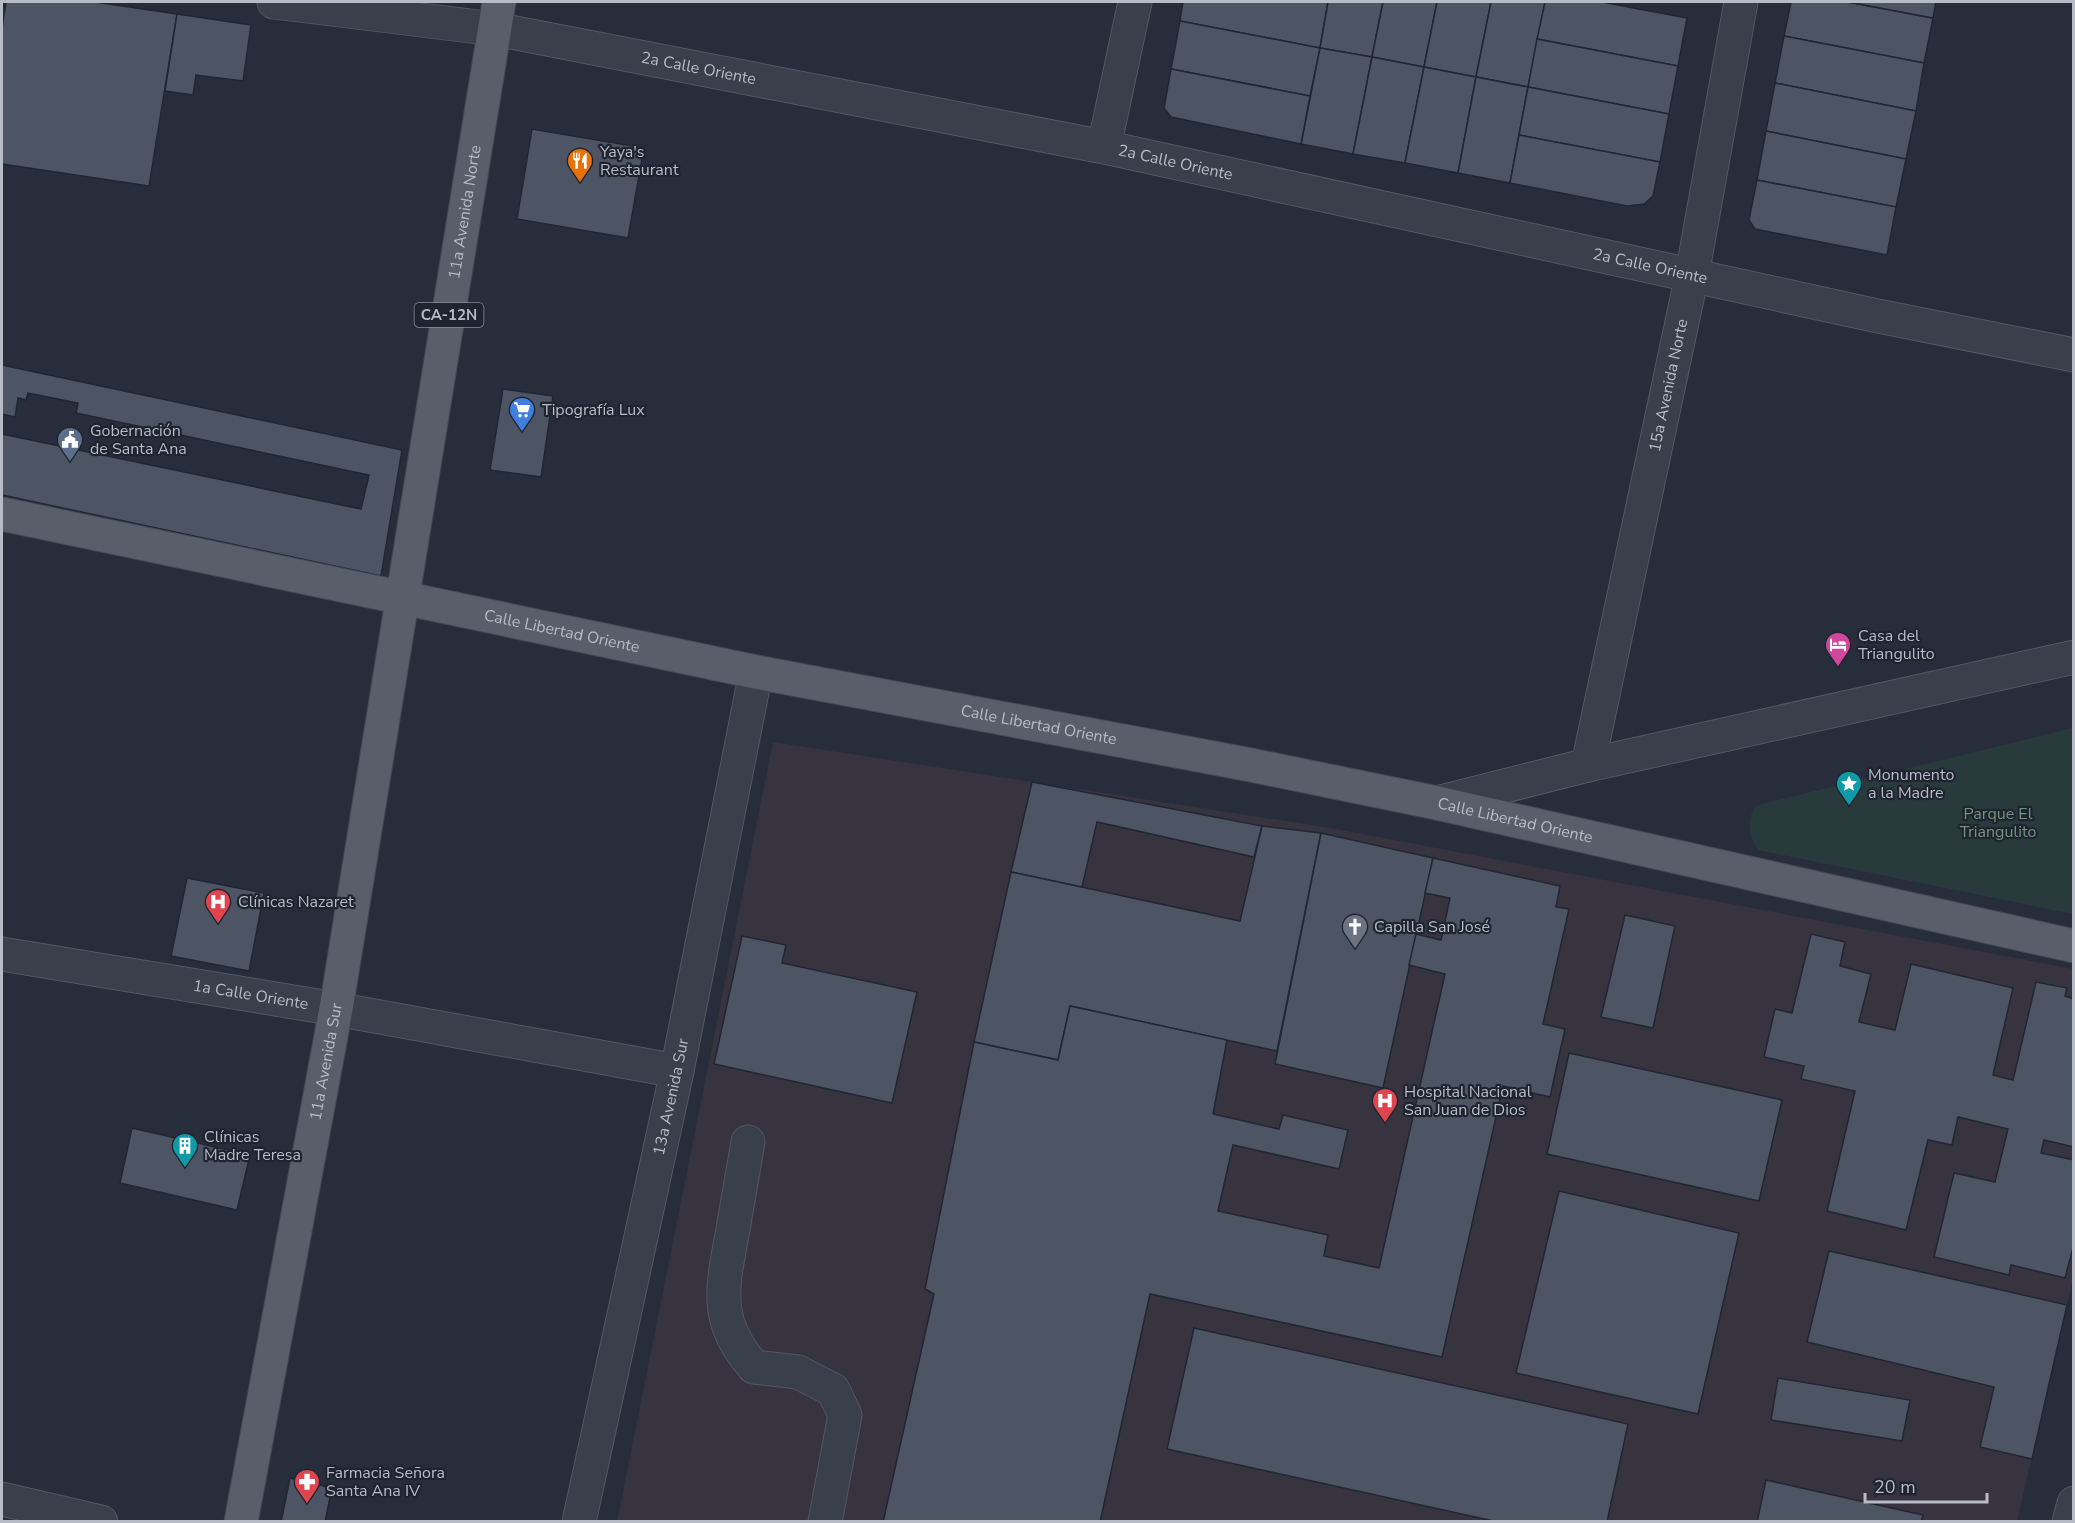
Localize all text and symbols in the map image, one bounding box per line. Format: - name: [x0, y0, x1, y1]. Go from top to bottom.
- street label: 2a Calle Oriente: [639, 47, 758, 90]
- street label: 2a Calle Oriente: [1116, 139, 1235, 186]
- place label: Yaya's Restaurant: [599, 141, 679, 181]
- street label: 11a Avenida Norte: [443, 143, 487, 281]
- restaurant icon: Yaya's Restaurant: [565, 146, 595, 184]
- street label: 2a Calle Oriente: [1591, 243, 1709, 290]
- road number: CA-12N: [414, 303, 484, 327]
- street label: 15a Avenida Norte: [1644, 317, 1693, 454]
- supermarket icon: Tipografía Lux: [507, 395, 537, 433]
- place label: Tipografía Lux: [542, 399, 645, 421]
- place label: Gobernación de Santa Ana: [90, 420, 187, 460]
- public building icon: Gobernación de Santa Ana: [55, 425, 85, 463]
- street label: Calle Libertad Oriente: [482, 604, 642, 658]
- place label: Casa del Triangulito: [1858, 625, 1935, 665]
- hotel icon: Casa del Triangulito: [1823, 630, 1853, 668]
- street label: Calle Libertad Oriente: [959, 700, 1119, 751]
- place label: Monumento a la Madre: [1868, 764, 1954, 804]
- place icon: Monumento a la Madre: [1834, 769, 1864, 807]
- street label: Calle Libertad Oriente: [1435, 792, 1595, 849]
- park label: Parque El Triangulito: [1960, 803, 2036, 843]
- hospital icon: Clínicas Nazaret: [203, 887, 233, 925]
- place label: Clínicas Nazaret: [238, 891, 354, 913]
- church icon: Capilla San José: [1340, 912, 1370, 950]
- place label: Capilla San José: [1374, 916, 1490, 938]
- street label: 1a Calle Oriente: [191, 975, 310, 1015]
- street label: 11a Avenida Sur: [305, 1001, 348, 1122]
- street label: 13a Avenida Sur: [648, 1036, 694, 1157]
- place label: Hospital Nacional San Juan de Dios: [1404, 1081, 1532, 1121]
- hospital icon: Hospital Nacional San Juan de Dios: [1370, 1086, 1400, 1124]
- place label: Clínicas Madre Teresa: [204, 1126, 301, 1166]
- building icon: Clínicas Madre Teresa: [170, 1131, 200, 1169]
- place label: Farmacia Señora Santa Ana IV: [326, 1462, 445, 1502]
- scale bar: [1865, 1466, 1986, 1504]
- pharmacy icon: Farmacia Señora Santa Ana IV: [292, 1467, 322, 1505]
- text: 20 m: [1874, 1475, 1916, 1499]

